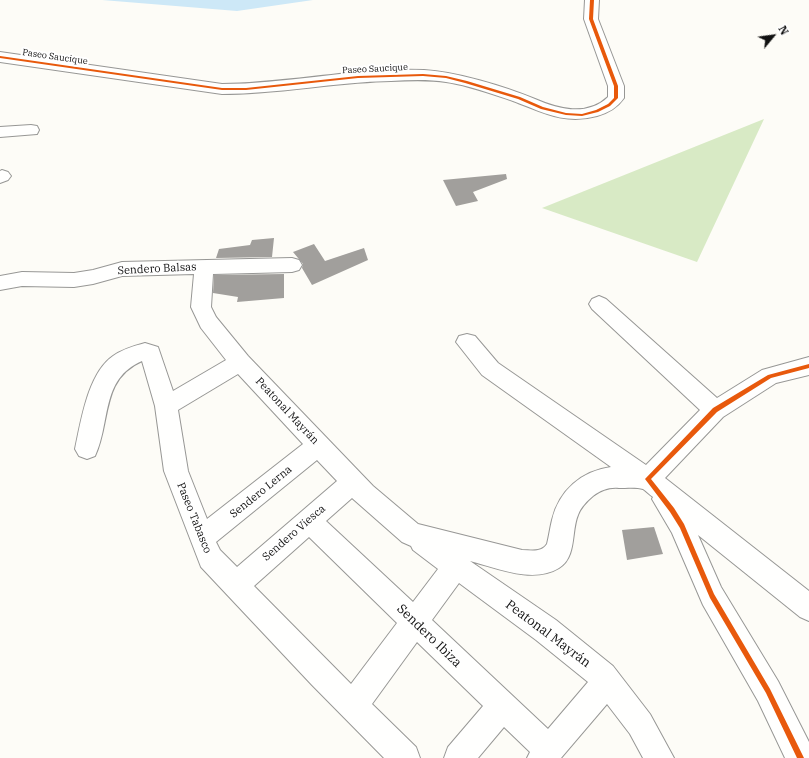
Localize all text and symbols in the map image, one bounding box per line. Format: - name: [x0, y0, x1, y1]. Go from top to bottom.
- north arrow: [753, 16, 793, 56]
- text: N: [775, 23, 792, 37]
- street label: Paseo Saucique: [22, 47, 88, 67]
- street label: Paseo Saucique: [342, 62, 408, 76]
- street label: Sendero Balsas: [117, 260, 197, 278]
- street label: Peatonal Mayrán: [253, 375, 321, 447]
- street label: Sendero Lerna: [227, 463, 295, 521]
- street label: Paseo Tabasco: [174, 481, 214, 555]
- street label: Sendero Viesca: [260, 502, 328, 564]
- street label: Peatonal Mayrán: [502, 597, 594, 671]
- street label: Sendero Ibiza: [393, 601, 465, 671]

